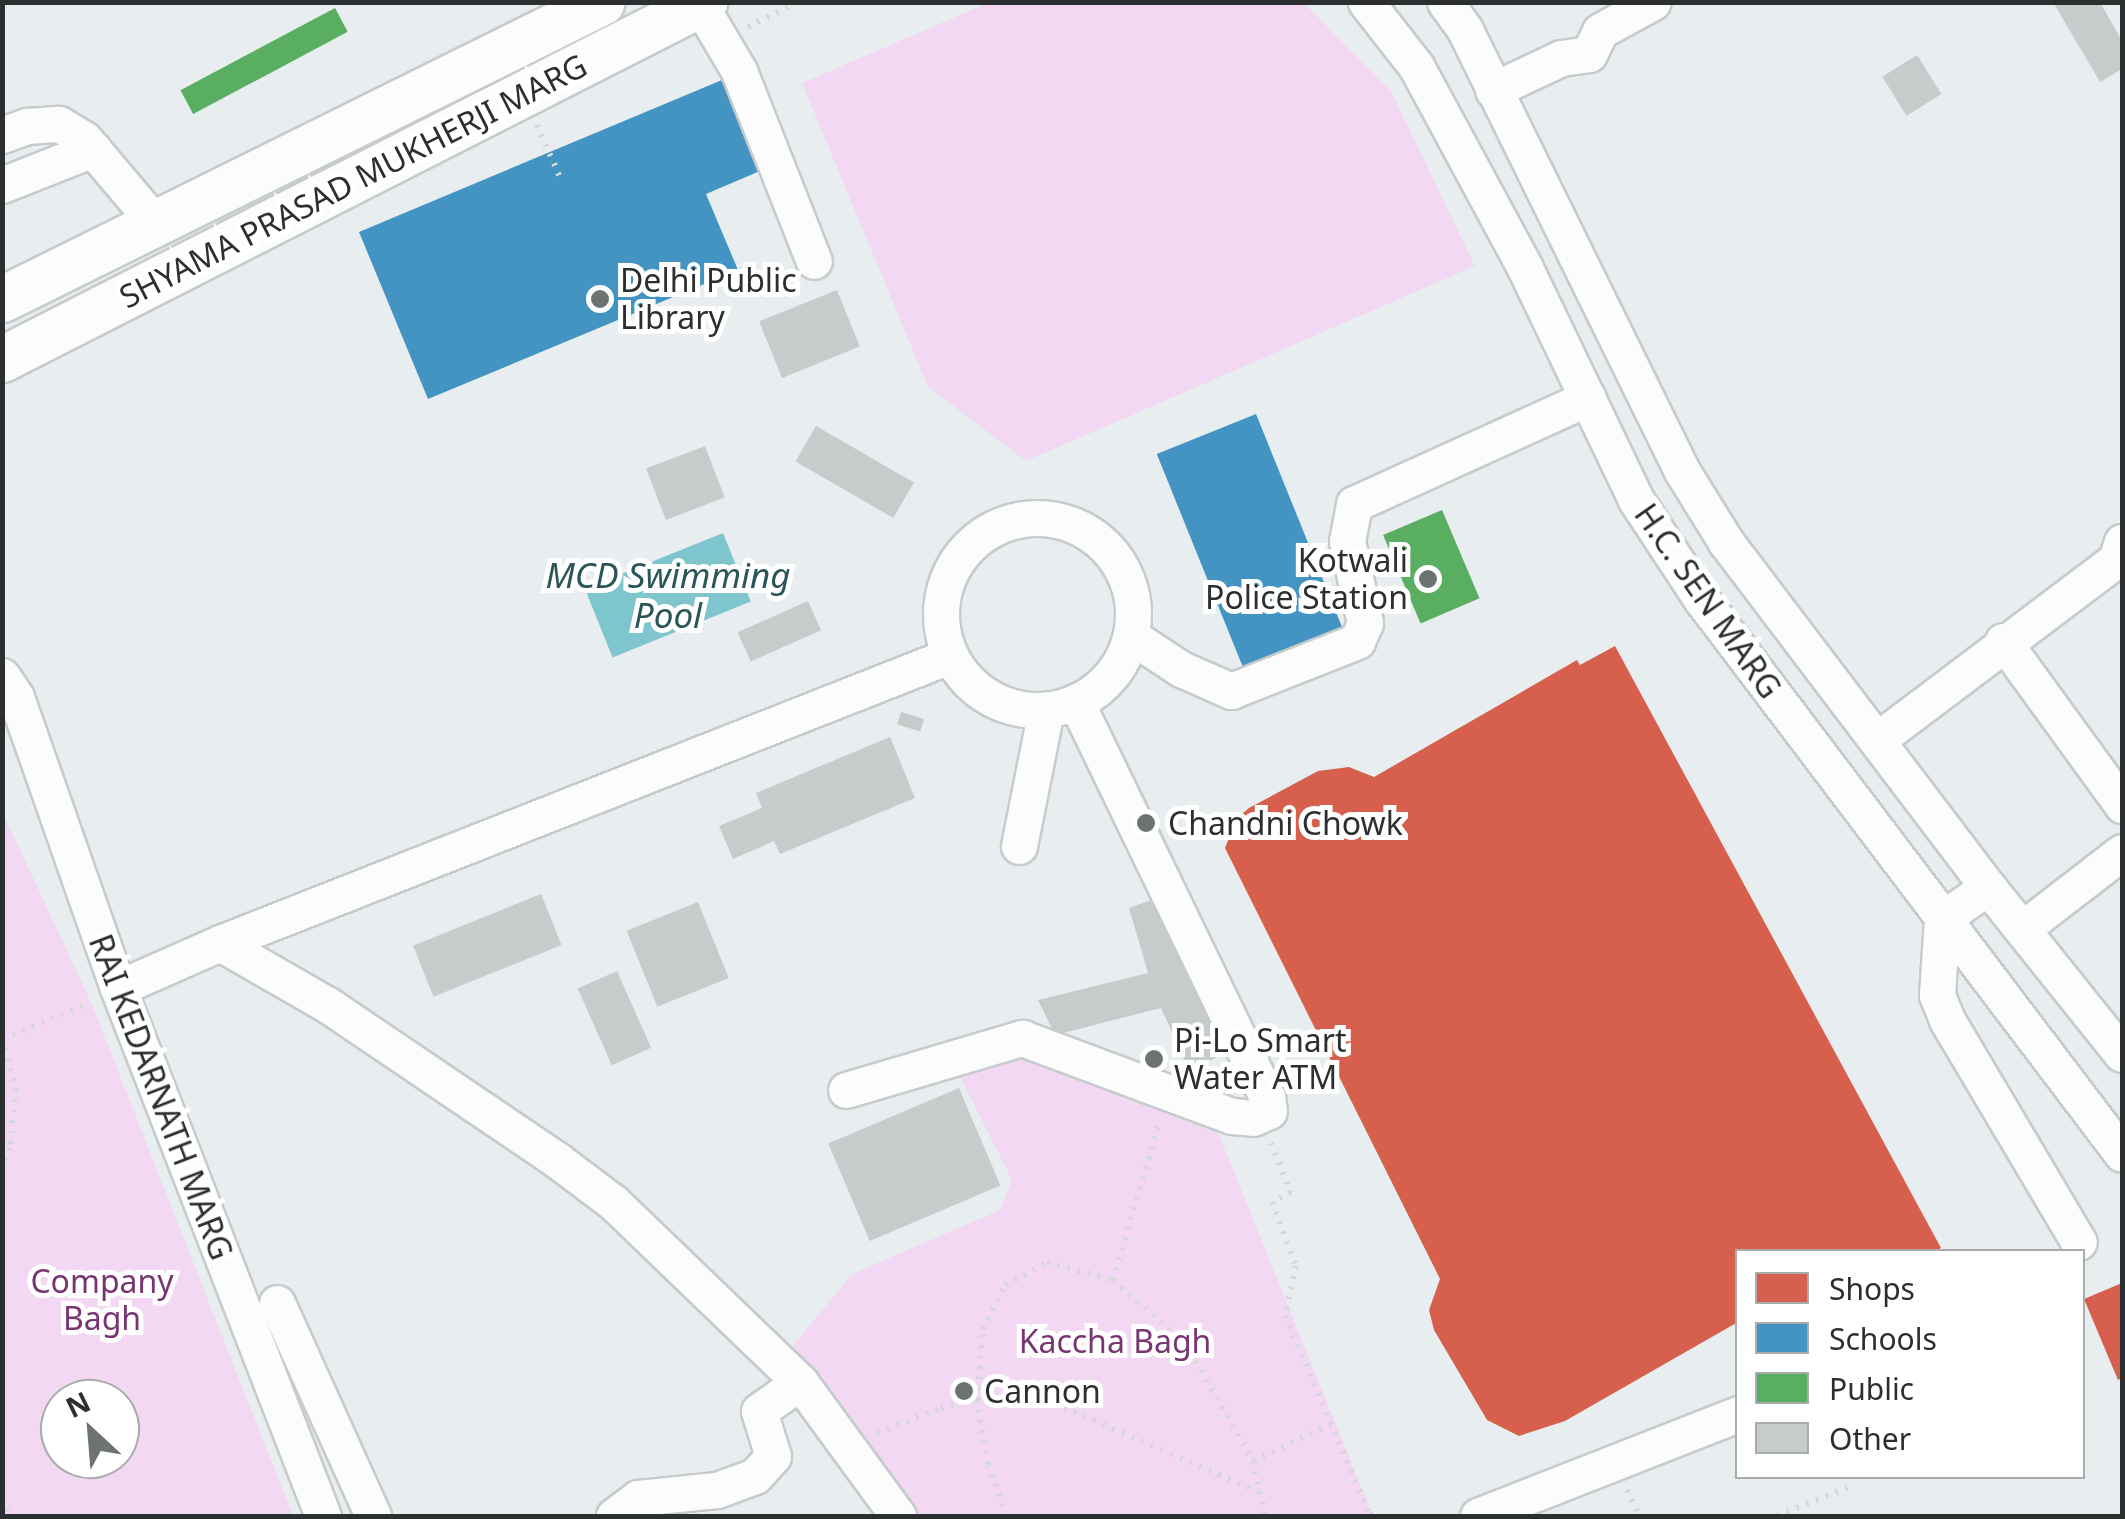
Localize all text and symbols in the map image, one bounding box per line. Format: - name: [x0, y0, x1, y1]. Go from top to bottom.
- street label: SHYAMA PRASAD MUKHERJI MARG: [113, 46, 593, 316]
- place label: Delhi Public Library: [620, 262, 797, 337]
- marker: Delhi Public Library: [589, 288, 611, 310]
- street label: H.C. SEN MARG: [1627, 496, 1789, 706]
- place label: Kotwali Police Station: [1205, 542, 1408, 617]
- water label: MCD Swimming Pool: [545, 554, 791, 636]
- marker: Kotwali Police Station: [1417, 568, 1439, 590]
- place label: Chandni Chowk: [1168, 804, 1403, 842]
- marker: Chandni Chowk: [1133, 810, 1159, 836]
- street label: RAI KEDARNATH MARG: [81, 929, 241, 1265]
- place label: Pi-Lo Smart Water ATM: [1174, 1022, 1347, 1097]
- marker: Pi-Lo Smart Water ATM: [1143, 1048, 1165, 1070]
- legend: [1735, 1249, 2085, 1479]
- park label: Company Bagh: [30, 1263, 174, 1338]
- text: Shops: [1829, 1268, 1915, 1309]
- text: Schools: [1829, 1318, 1937, 1359]
- park label: Kaccha Bagh: [1019, 1322, 1211, 1360]
- text: Public: [1829, 1368, 1914, 1409]
- place label: Cannon: [984, 1372, 1101, 1410]
- north arrow: [40, 1379, 140, 1479]
- marker: Cannon: [953, 1380, 975, 1402]
- text: N: [59, 1382, 96, 1426]
- text: Other: [1829, 1418, 1911, 1459]

